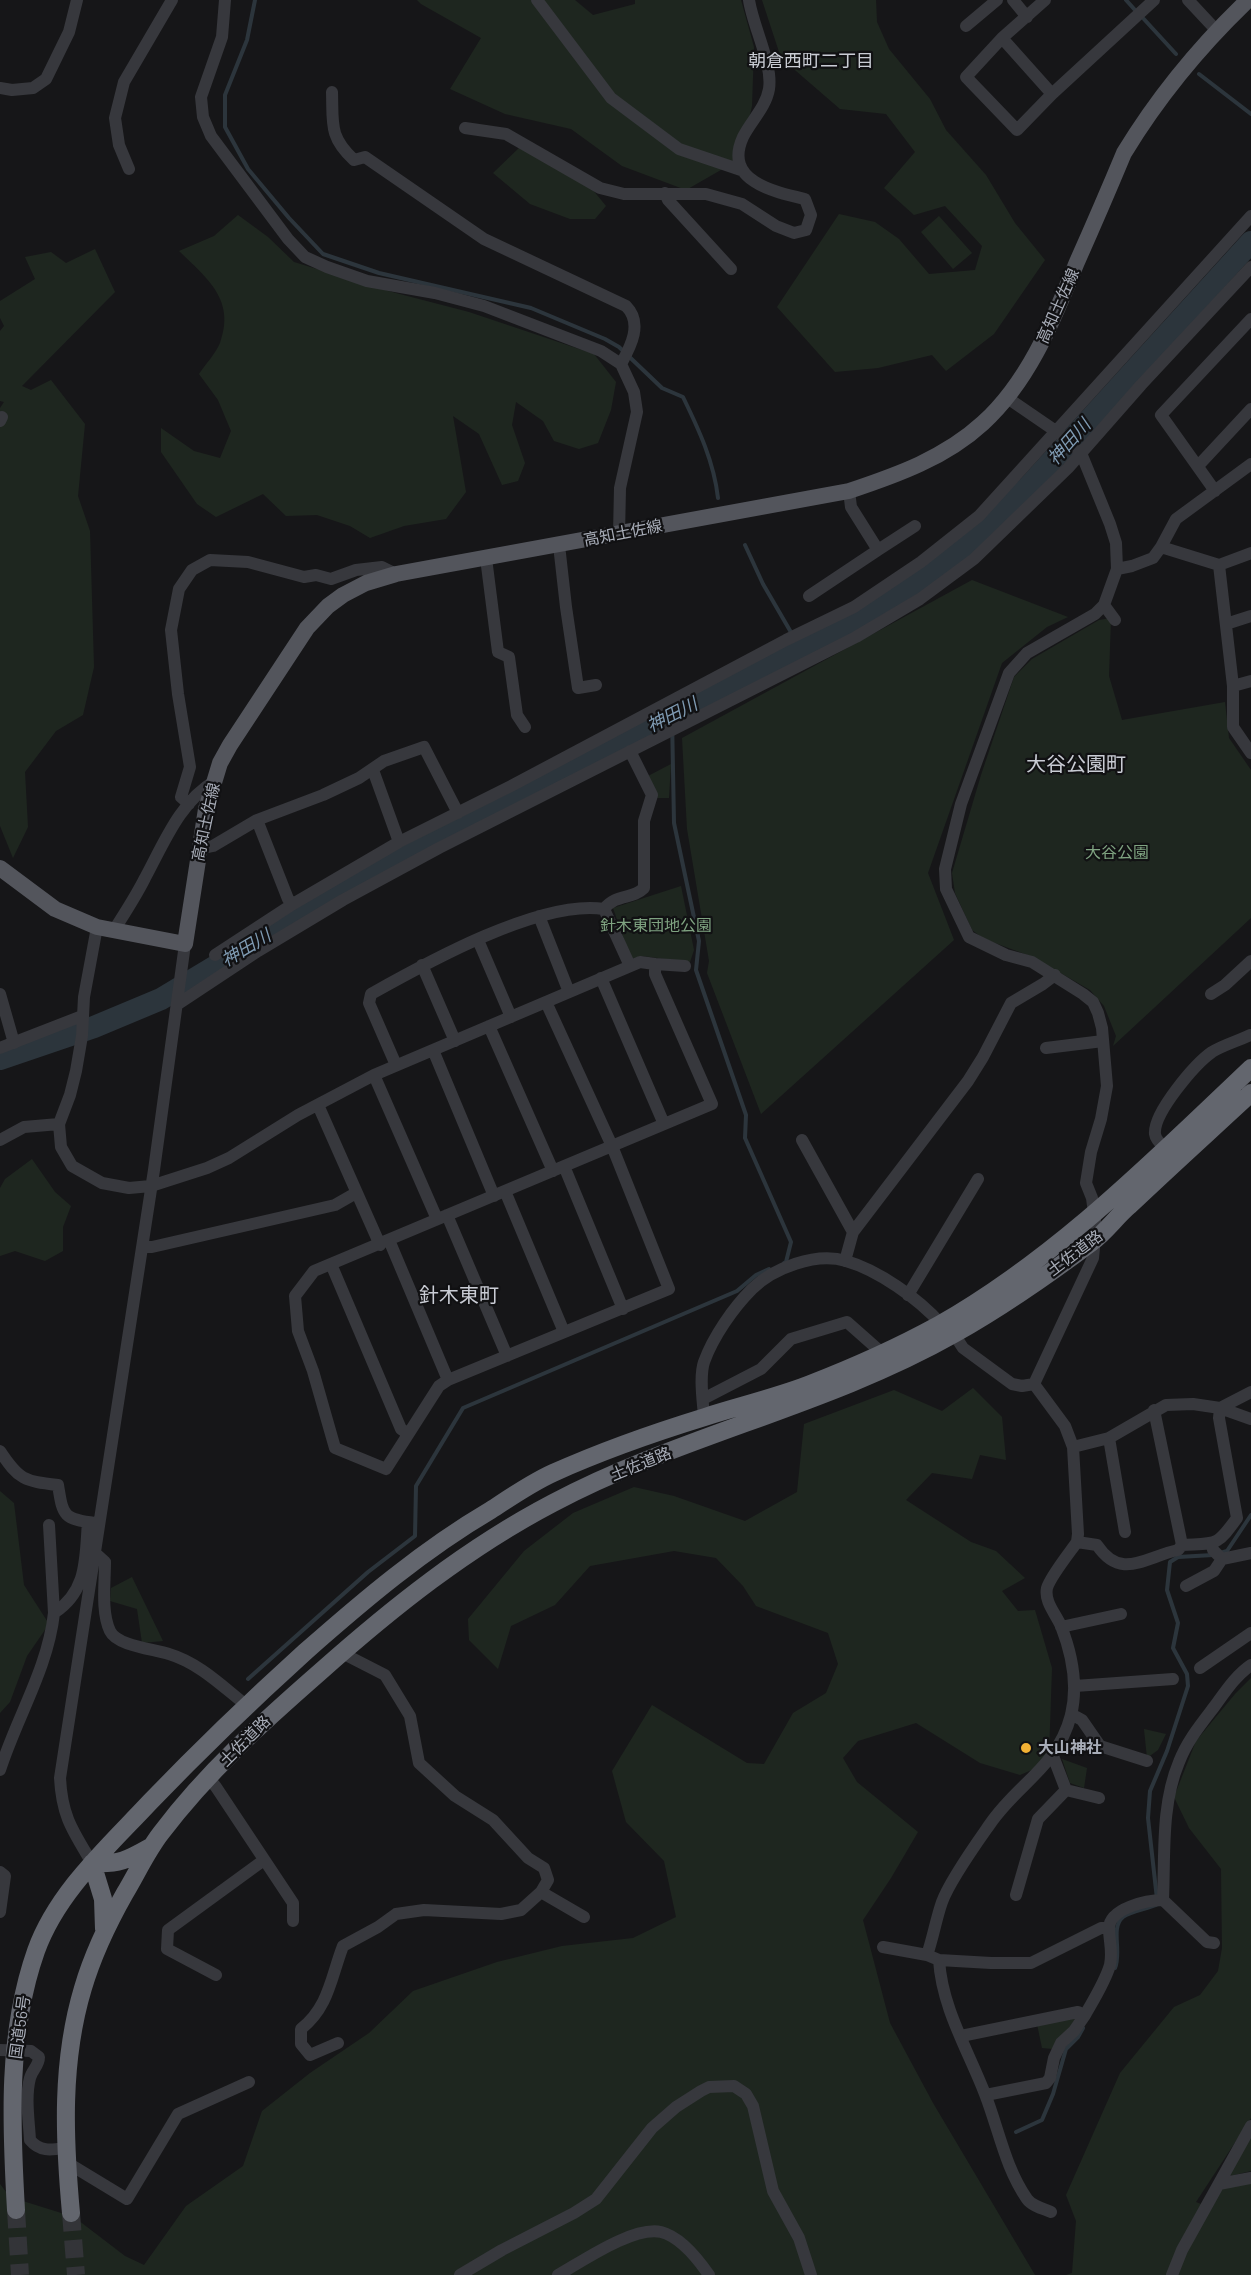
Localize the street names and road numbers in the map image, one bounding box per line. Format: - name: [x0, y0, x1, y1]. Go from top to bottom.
- street label: 高知土佐線: [1033, 266, 1083, 346]
- street label: 高知土佐線: [582, 516, 664, 550]
- street label: 高知土佐線: [188, 781, 224, 863]
- street label: 土佐道路: [1044, 1226, 1106, 1280]
- street label: 土佐道路: [608, 1443, 674, 1485]
- street label: 土佐道路: [216, 1712, 274, 1770]
- street label: 国道56号: [6, 1994, 34, 2060]

